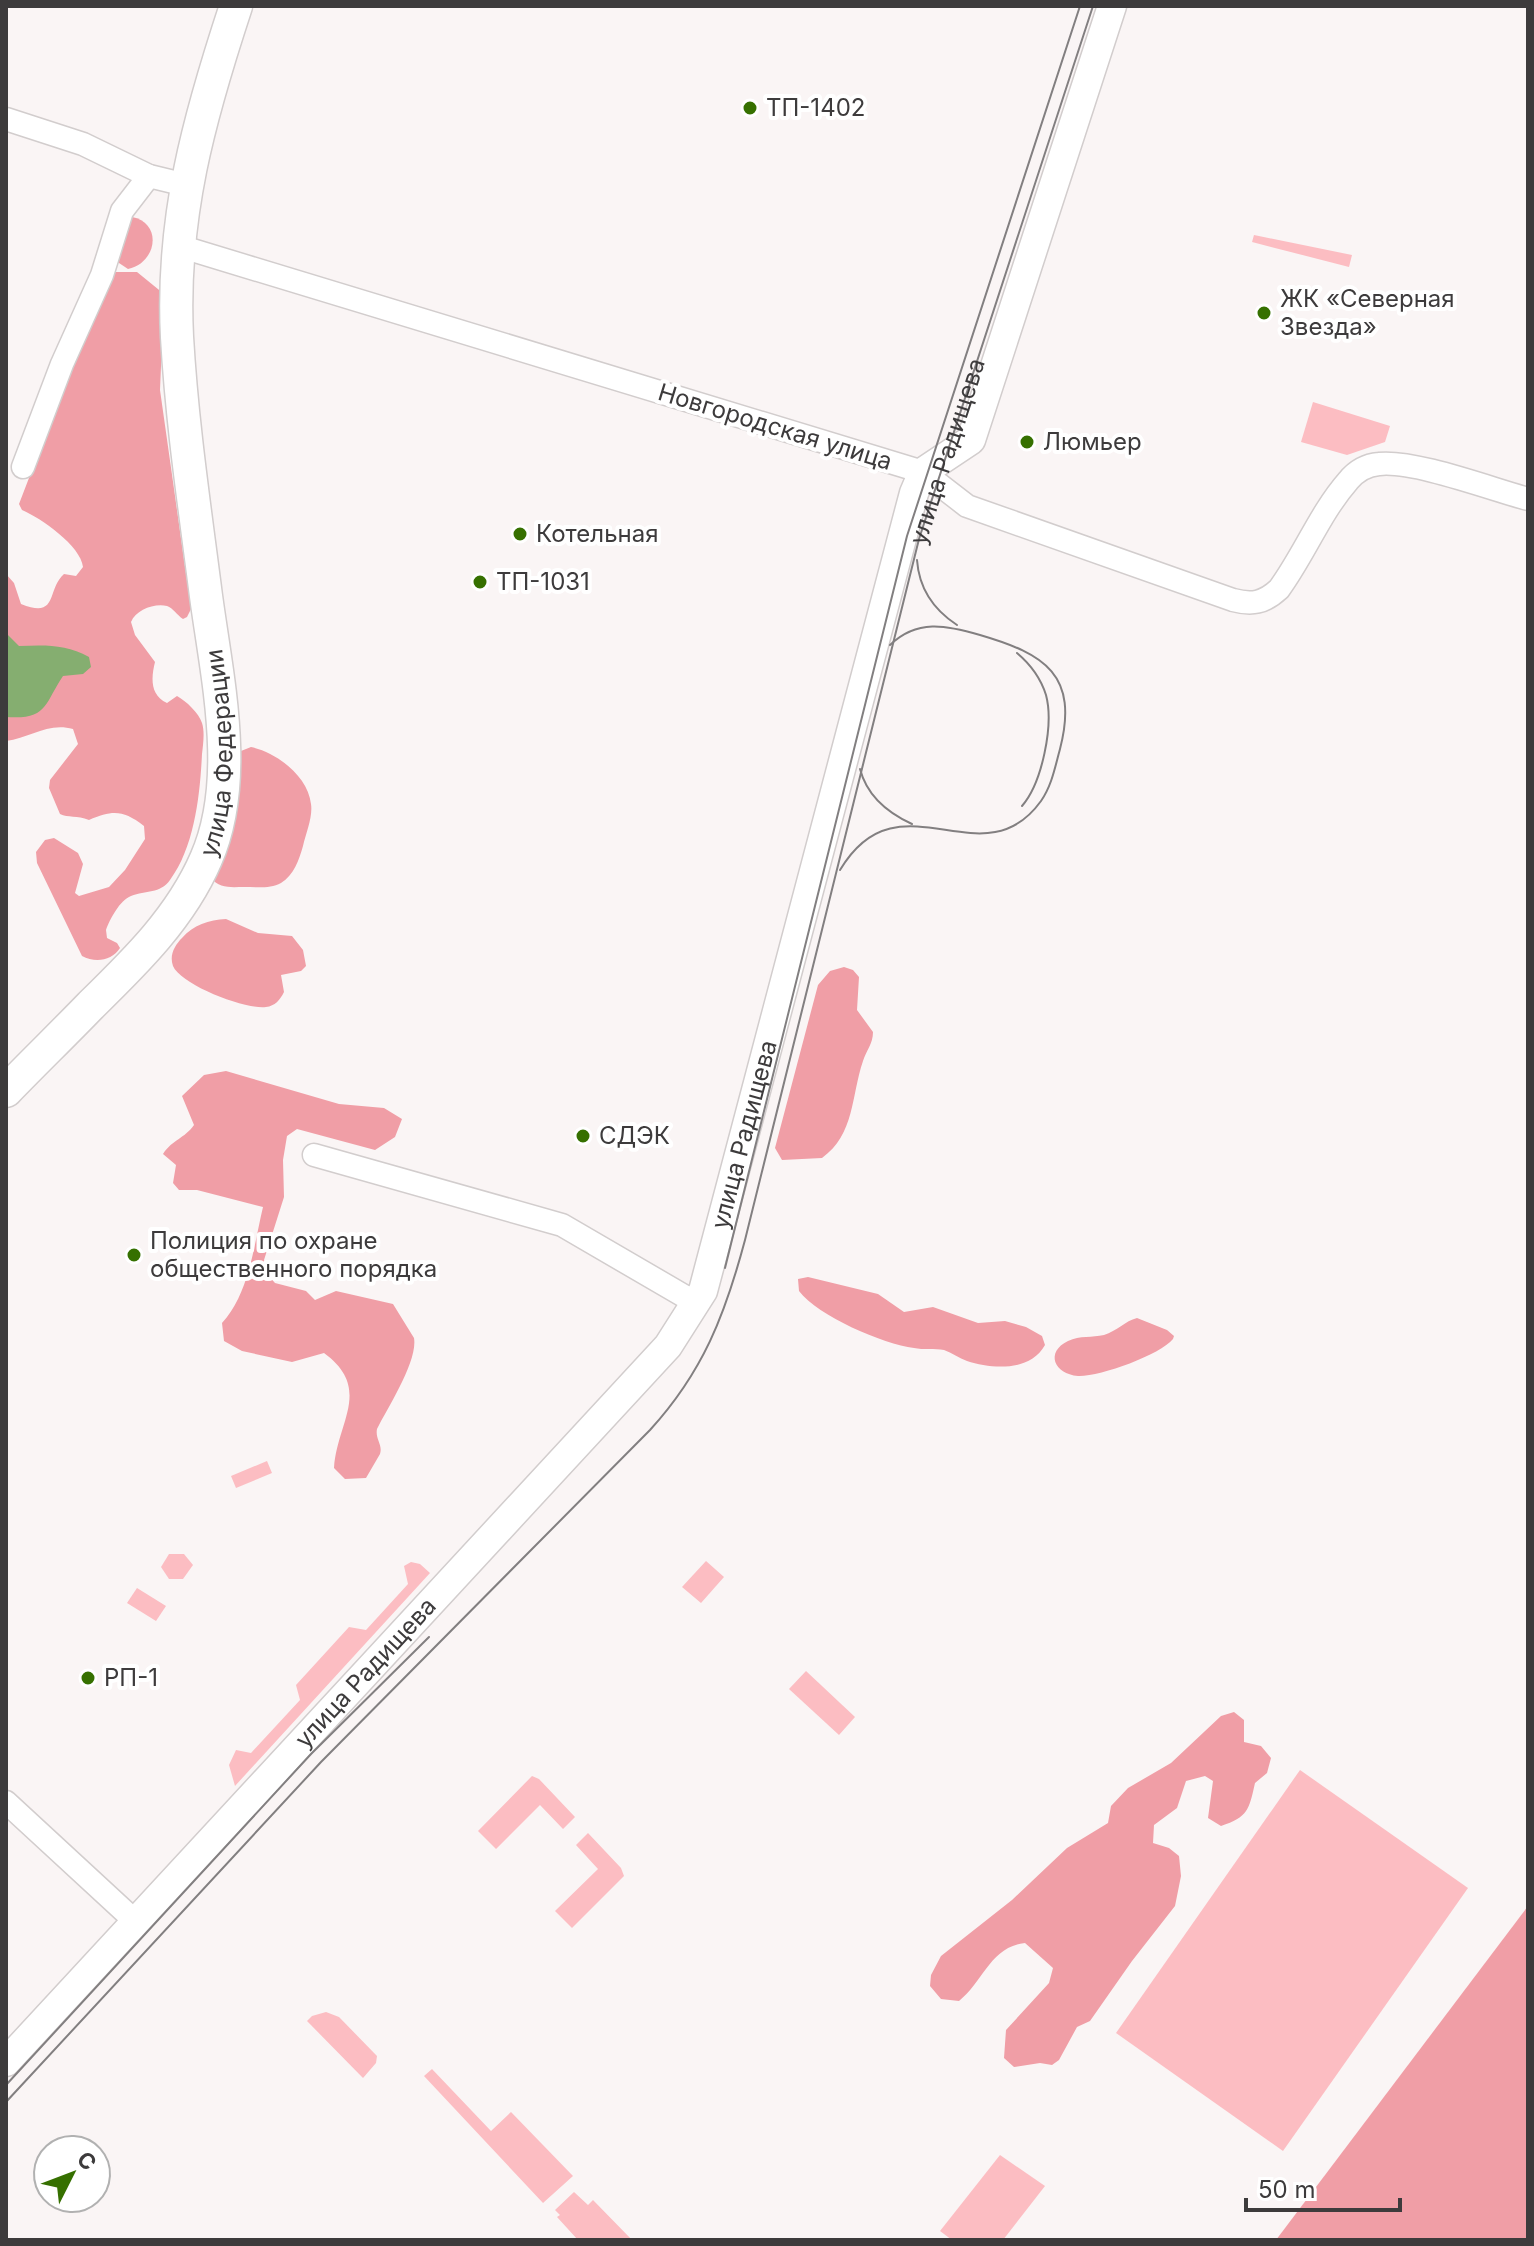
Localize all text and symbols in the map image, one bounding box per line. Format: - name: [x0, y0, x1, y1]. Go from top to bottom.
- place label: ТП-1402: [766, 93, 865, 122]
- marker: ТП-1402: [741, 99, 759, 117]
- place label: ЖК «Северная Звезда»: [1280, 284, 1455, 341]
- marker: ЖК «Северная Звезда»: [1255, 304, 1273, 322]
- street label: улица Радищева: [903, 355, 991, 548]
- street label: Новгородская улица: [655, 377, 896, 476]
- place label: Люмьер: [1043, 427, 1142, 456]
- marker: Люмьер: [1018, 433, 1036, 451]
- place label: Котельная: [536, 519, 659, 548]
- marker: Котельная: [511, 525, 529, 543]
- place label: ТП-1031: [496, 567, 590, 596]
- marker: ТП-1031: [471, 573, 489, 591]
- street label: улица Федерации: [193, 647, 238, 861]
- street label: улица Радищева: [705, 1037, 783, 1232]
- place label: СДЭК: [599, 1121, 670, 1150]
- marker: СДЭК: [574, 1127, 592, 1145]
- place label: Полиция по охране общественного порядка: [150, 1226, 437, 1283]
- marker: Полиция по охране общественного порядка: [125, 1246, 143, 1264]
- street label: улица Радищева: [289, 1591, 442, 1754]
- place label: РП-1: [104, 1663, 158, 1692]
- marker: РП-1: [79, 1669, 97, 1687]
- north arrow: [32, 2134, 112, 2214]
- text: С: [72, 2146, 102, 2175]
- scale bar: [1246, 2162, 1400, 2212]
- text: 50 m: [1258, 2175, 1316, 2204]

